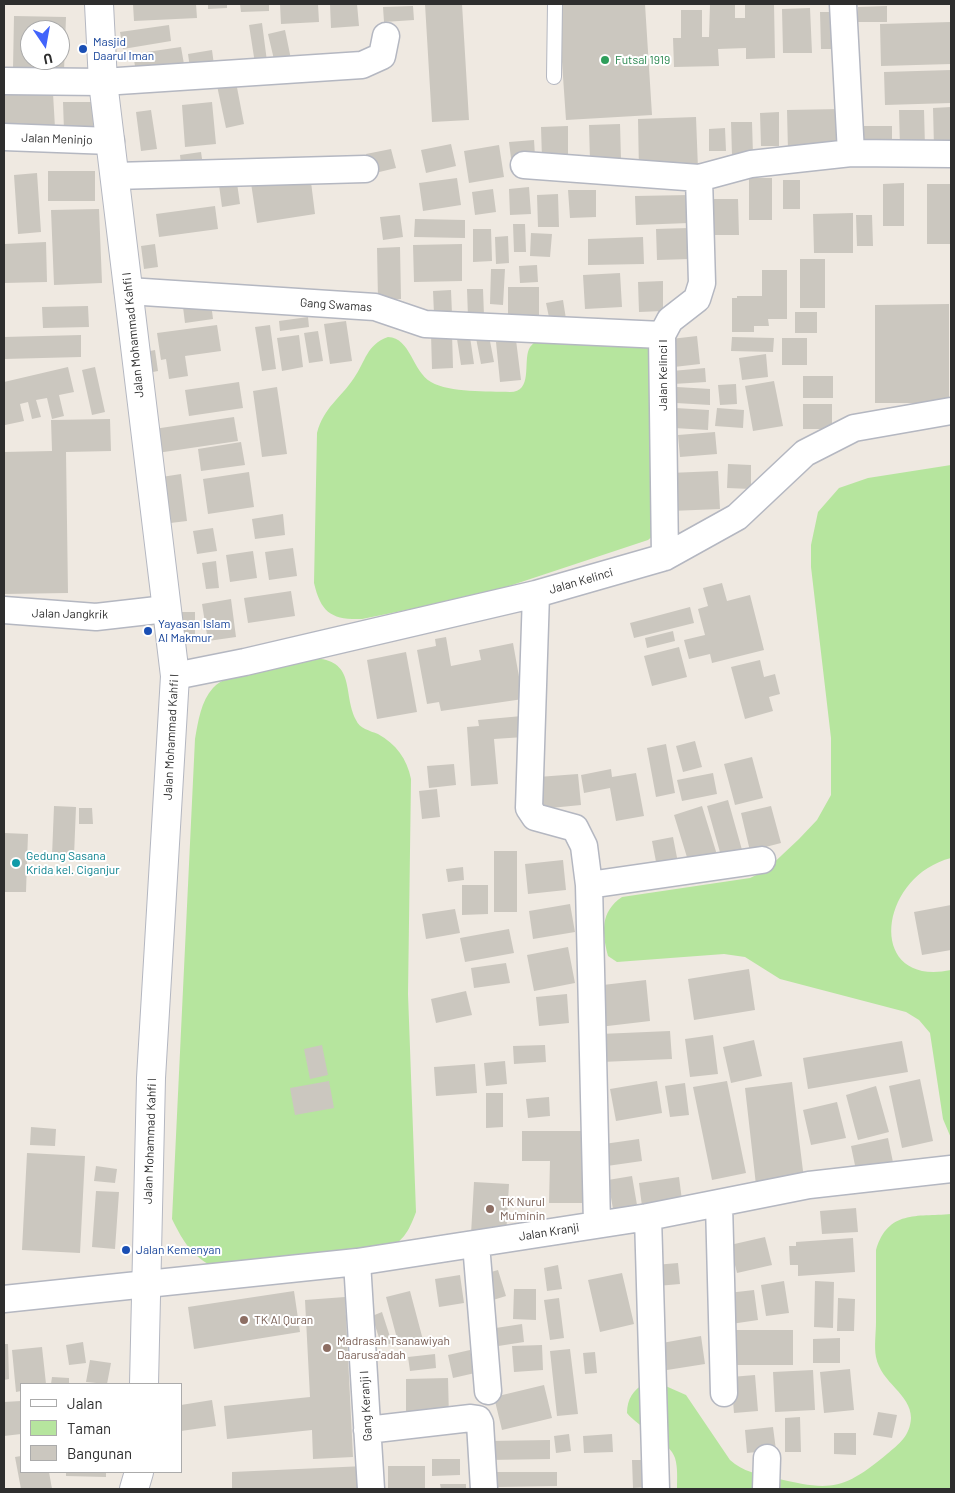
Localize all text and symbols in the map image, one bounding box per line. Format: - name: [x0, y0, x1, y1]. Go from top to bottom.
- north arrow: [20, 20, 70, 70]
- place label: Masjid Daarul Iman: [93, 35, 154, 63]
- marker: Masjid Daarul Iman: [77, 43, 89, 55]
- text: U: [42, 50, 54, 68]
- place label: Futsal 1919: [615, 53, 670, 67]
- marker: Futsal 1919: [599, 54, 611, 66]
- street label: Jalan Meninjo: [21, 131, 93, 147]
- street label: Jalan Mohammad Kahfi I: [119, 271, 147, 399]
- street label: Gang Swamas: [299, 295, 373, 315]
- street label: Jalan Kelinci I: [656, 339, 670, 411]
- street label: Jalan Kelinci: [547, 565, 615, 597]
- street label: Jalan Jangkrik: [32, 606, 108, 622]
- place label: Yayasan Islam Al Makmur: [158, 617, 230, 645]
- marker: Yayasan Islam Al Makmur: [142, 625, 154, 637]
- street label: Jalan Mohammad Kahfi I: [161, 674, 181, 800]
- place label: Gedung Sasana Krida kel. Ciganjur: [26, 849, 120, 877]
- marker: Gedung Sasana Krida kel. Ciganjur: [10, 857, 22, 869]
- street label: Jalan Mohammad Kahfi I: [141, 1078, 159, 1204]
- place label: TK Nurul Mu'minin: [500, 1195, 545, 1223]
- marker: TK Nurul Mu'minin: [484, 1203, 496, 1215]
- street label: Jalan Kranji: [518, 1220, 580, 1244]
- place label: Jalan Kemenyan: [136, 1243, 221, 1257]
- marker: Jalan Kemenyan: [120, 1244, 132, 1256]
- place label: TK Al Quran: [254, 1313, 313, 1327]
- marker: TK Al Quran: [238, 1314, 250, 1326]
- place label: Madrasah Tsanawiyah Daarusa'adah: [337, 1334, 450, 1362]
- marker: Madrasah Tsanawiyah Daarusa'adah: [321, 1342, 333, 1354]
- street label: Gang Keranji I: [357, 1370, 375, 1442]
- legend: [20, 1383, 182, 1473]
- text: Jalan: [67, 1394, 103, 1412]
- text: Taman: [67, 1419, 111, 1437]
- text: Bangunan: [67, 1444, 132, 1462]

